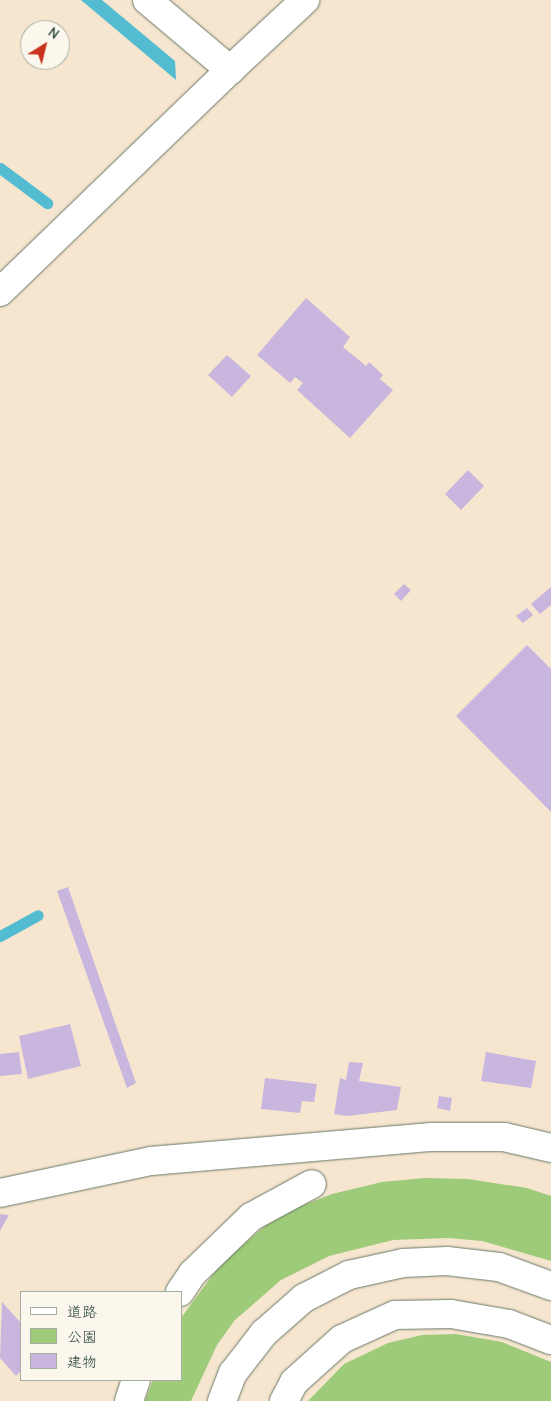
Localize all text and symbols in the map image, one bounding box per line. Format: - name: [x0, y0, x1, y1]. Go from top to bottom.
- north arrow: [20, 20, 70, 70]
- text: N: [45, 24, 62, 43]
- legend: [20, 1291, 182, 1381]
- text: 道路: [67, 1303, 97, 1321]
- text: 公園: [67, 1328, 97, 1346]
- text: 建物: [67, 1353, 97, 1371]

